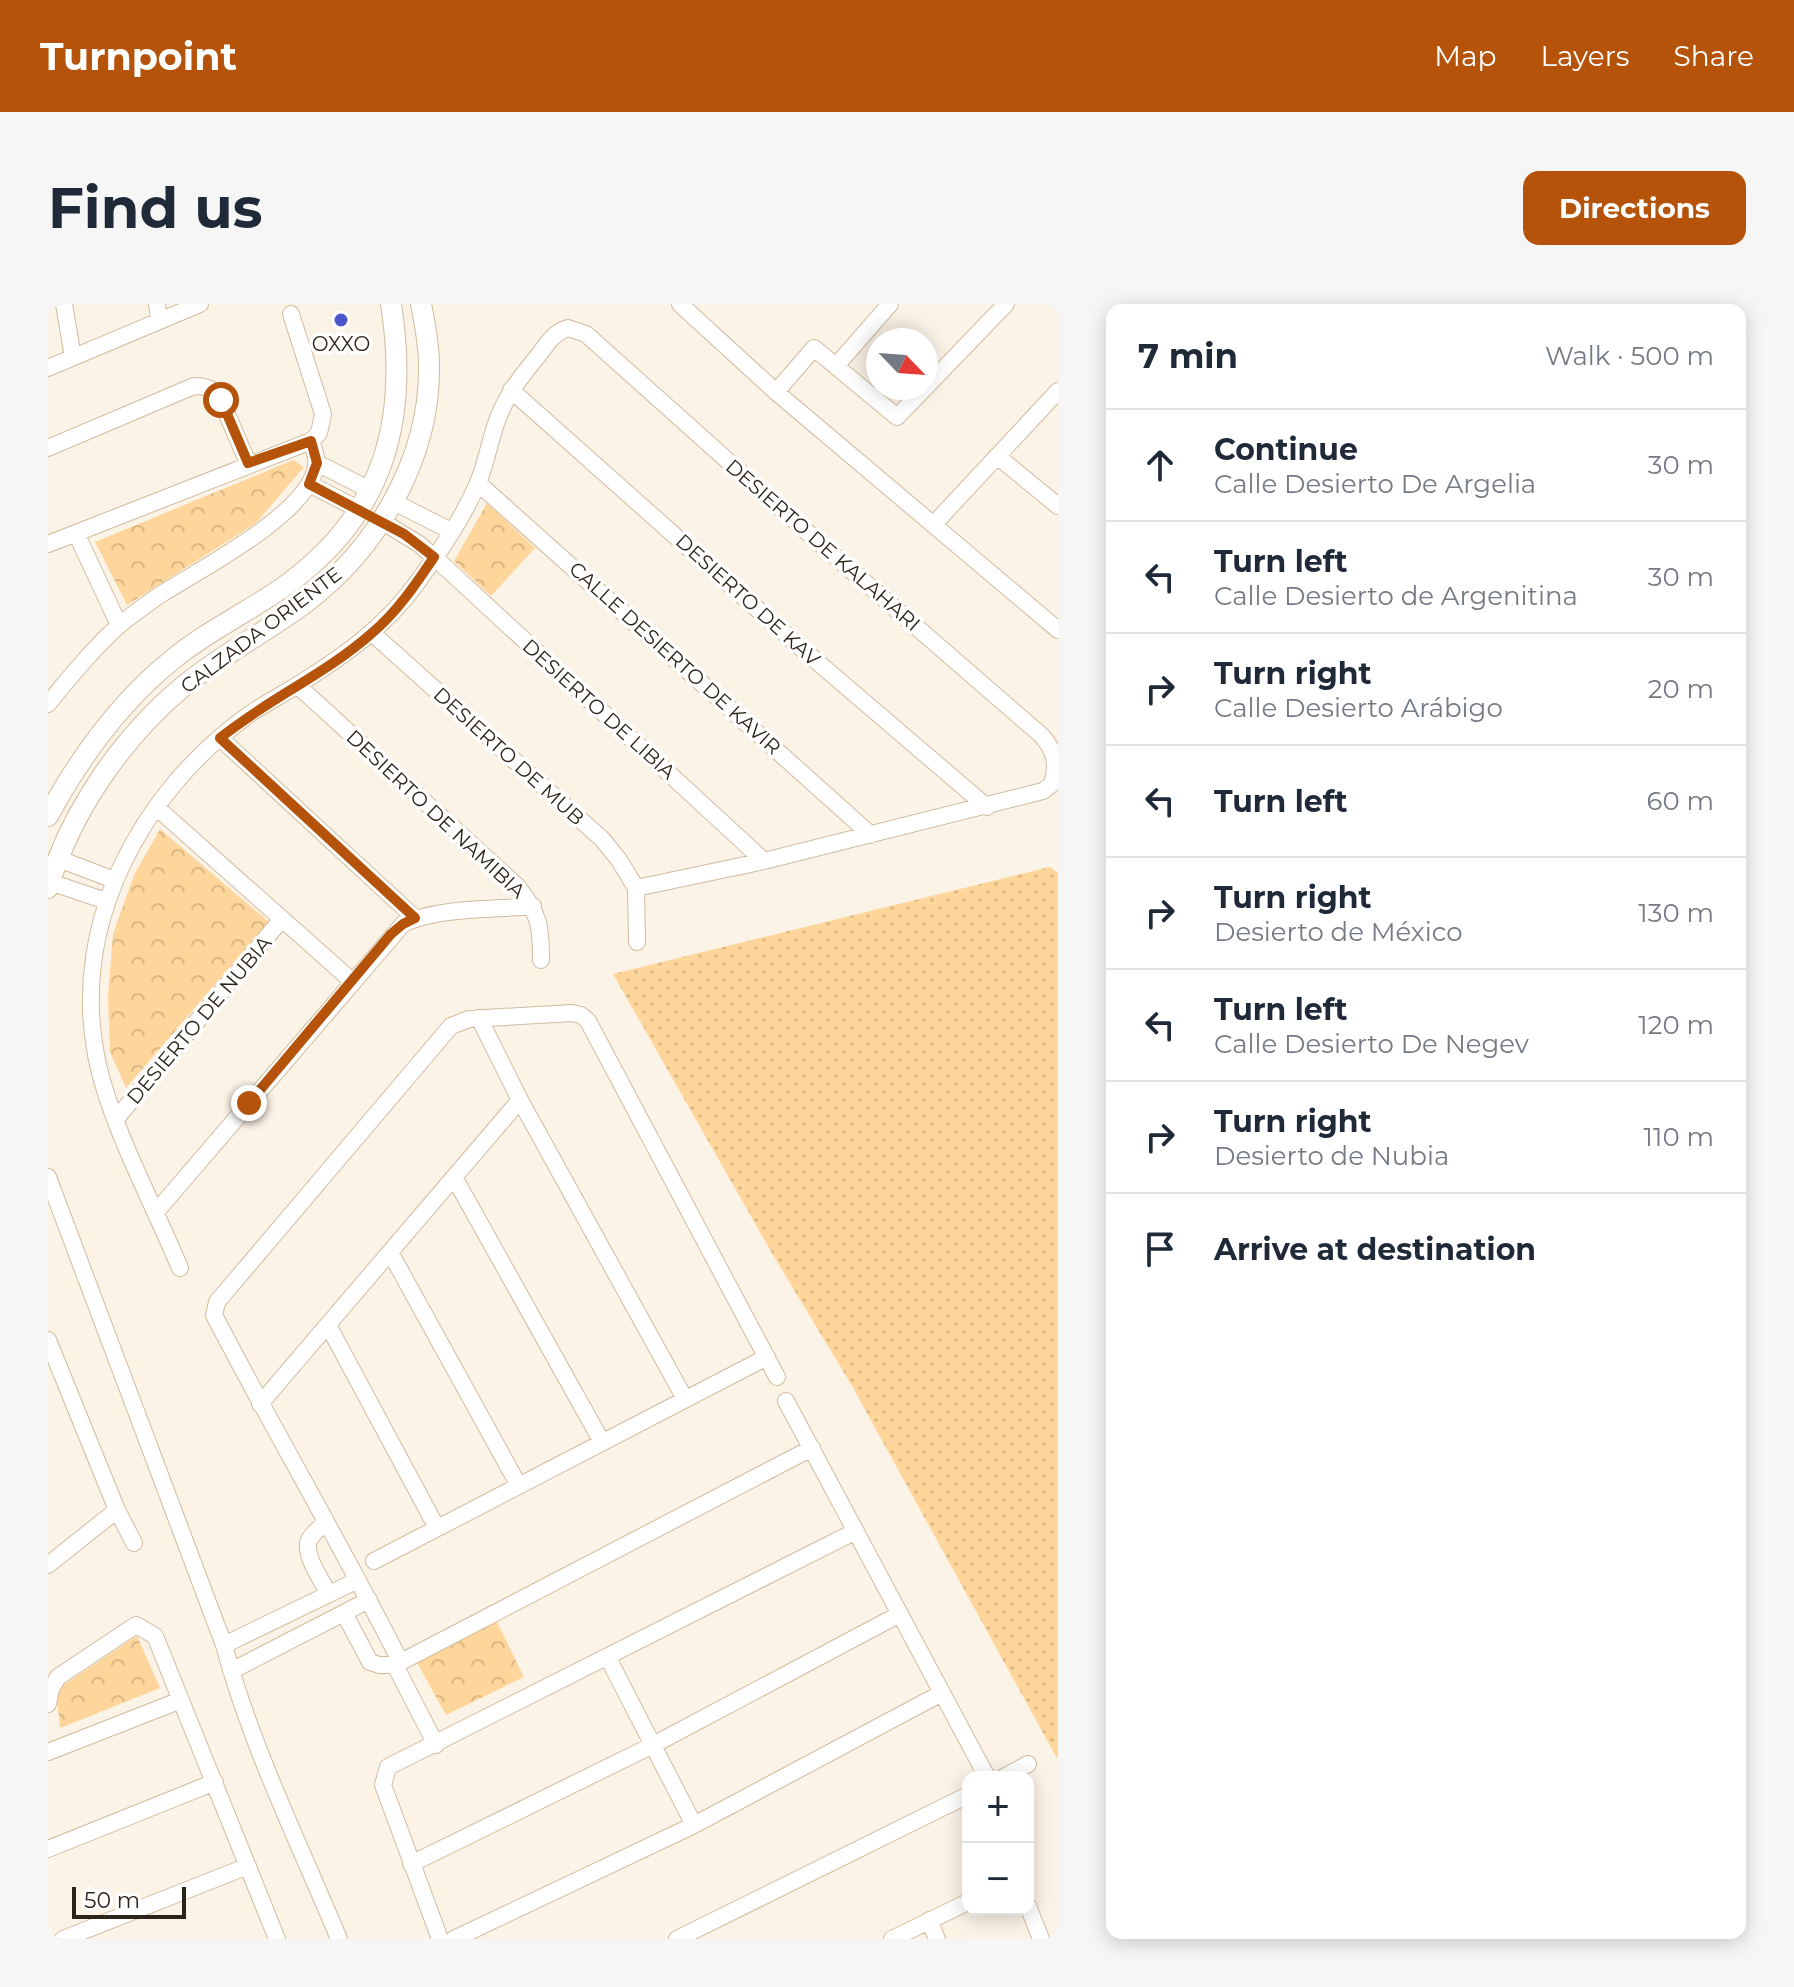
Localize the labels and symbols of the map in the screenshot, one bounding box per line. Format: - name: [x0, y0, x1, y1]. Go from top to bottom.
- marker: OXXO: [332, 311, 350, 329]
- north arrow: [866, 328, 938, 400]
- place label: OXXO: [312, 332, 370, 356]
- route start: [203, 382, 239, 418]
- street label: DESIERTO DE KALAHARI: [721, 454, 925, 636]
- street label: DESIERTO DE KAV: [671, 529, 825, 671]
- street label: CALLE DESIERTO DE KAVIR: [564, 557, 786, 759]
- street label: CALZADA ORIENTE: [176, 562, 346, 698]
- street label: DESIERTO DE LIBIA: [518, 634, 681, 784]
- street label: DESIERTO DE MUB: [429, 682, 589, 830]
- street label: DESIERTO DE NAMIBIA: [342, 725, 531, 904]
- street label: DESIERTO DE NUBIA: [122, 931, 277, 1109]
- route end: [231, 1085, 267, 1121]
- scale bar: [72, 1883, 186, 1919]

